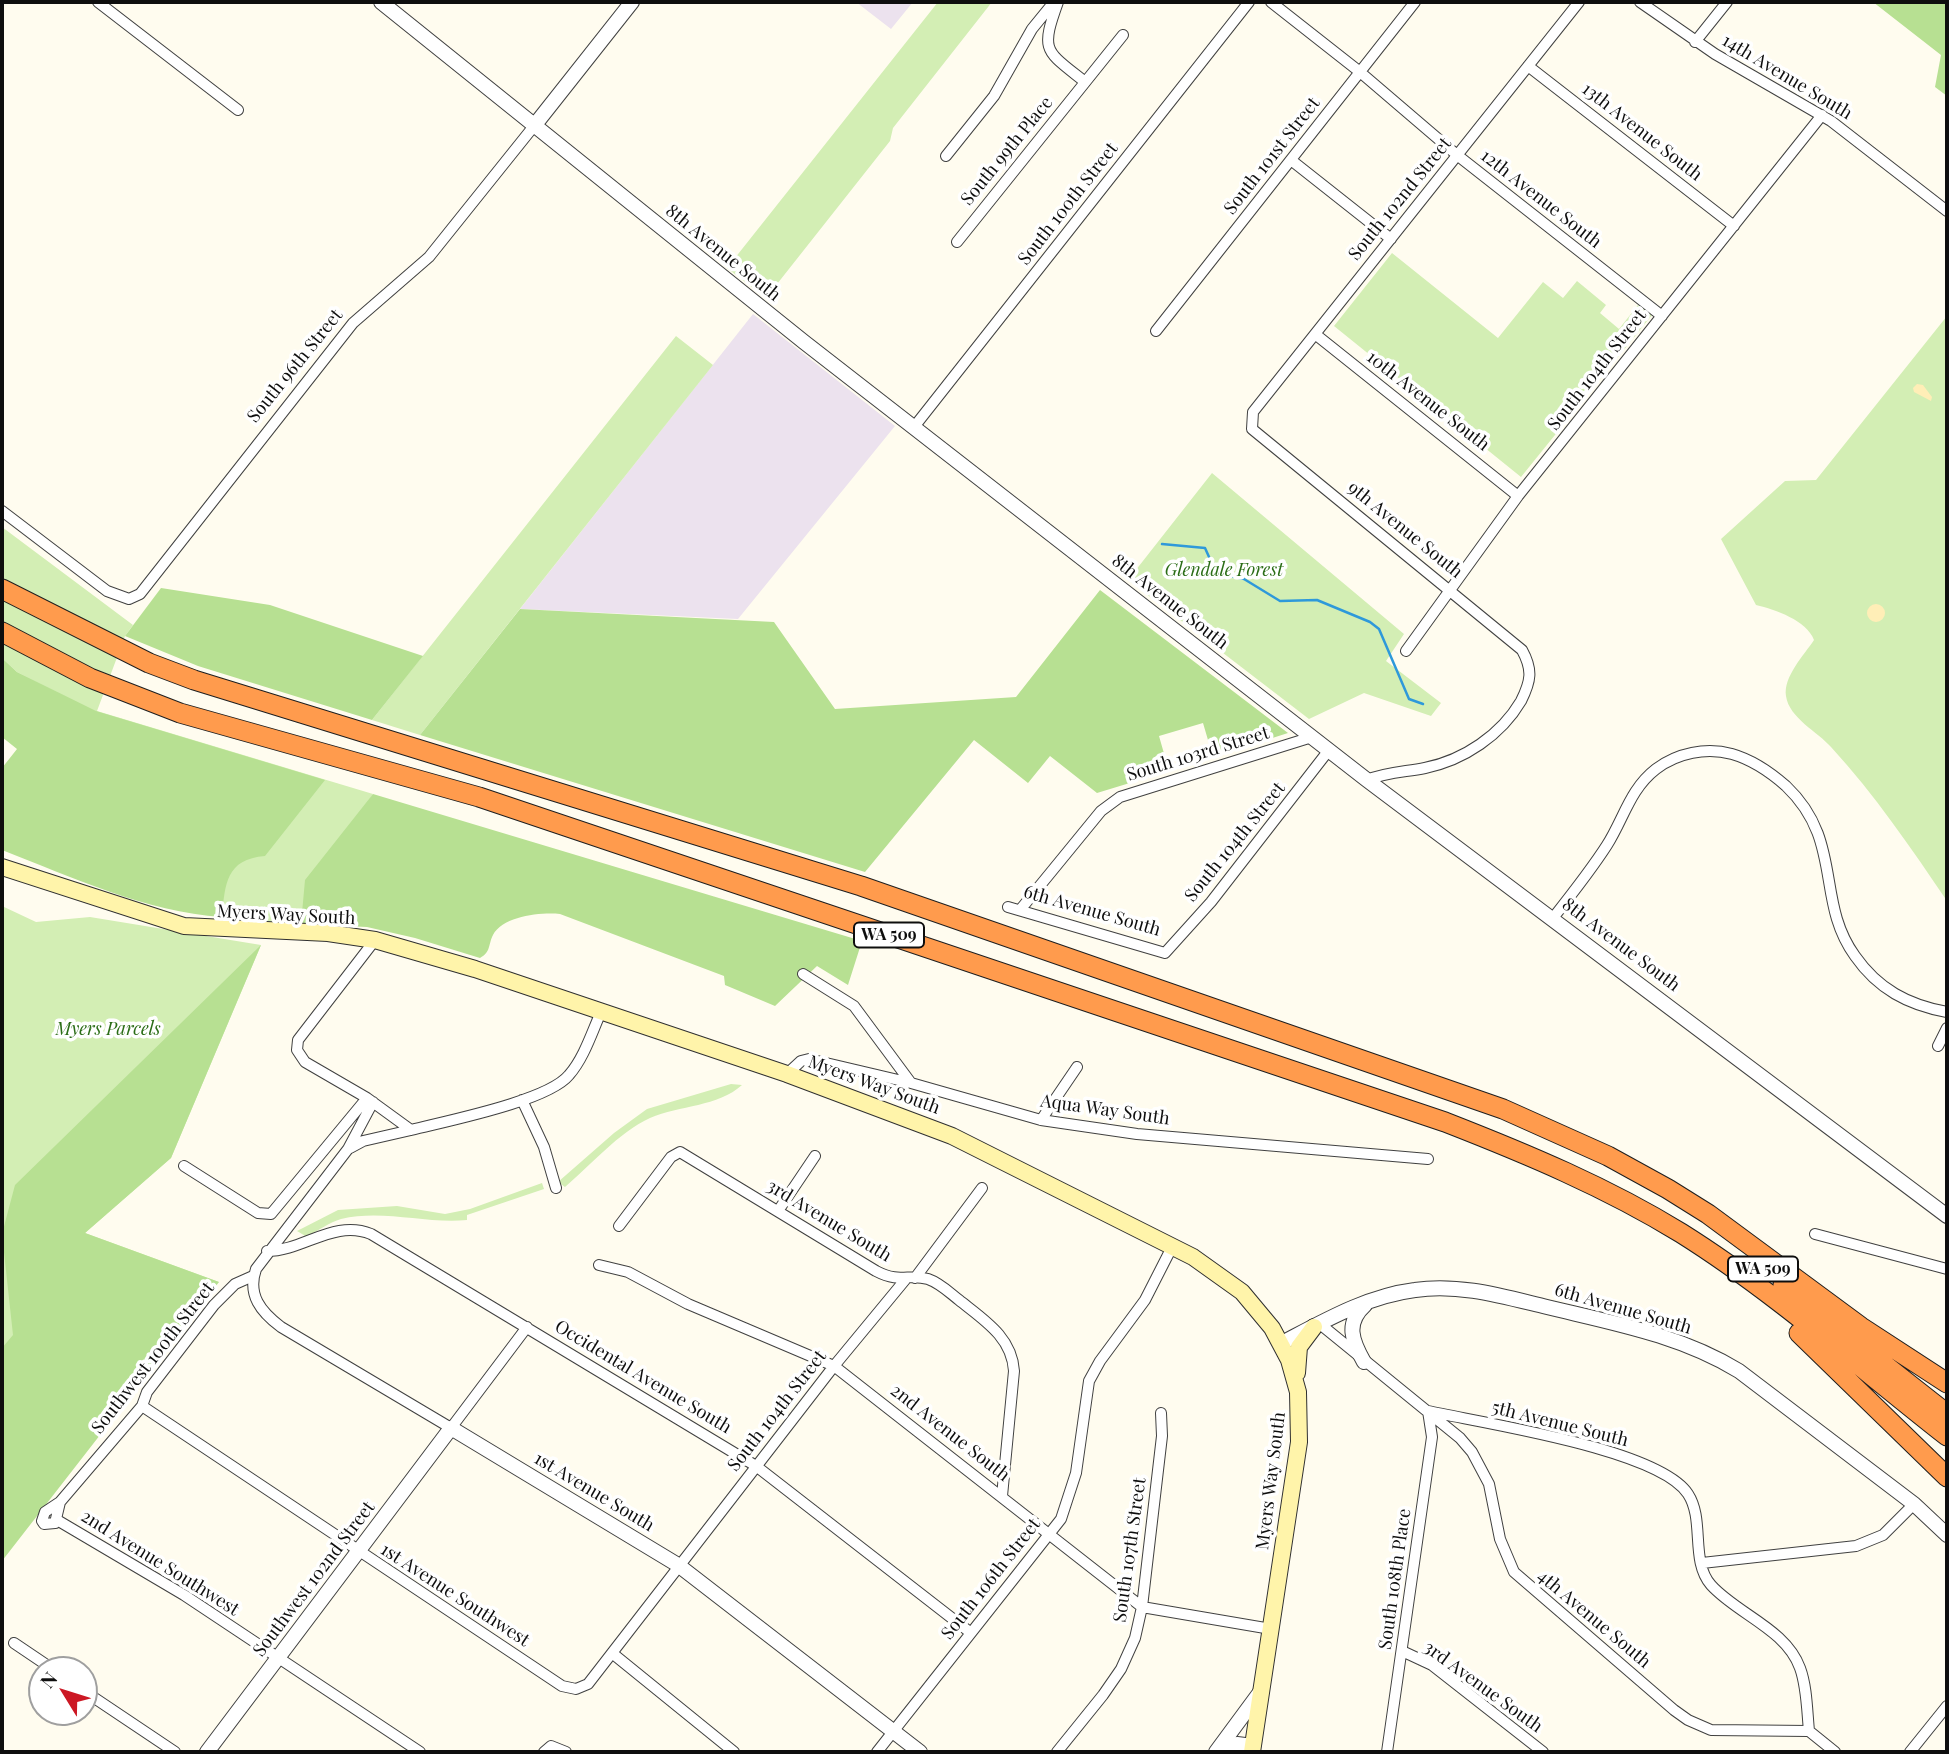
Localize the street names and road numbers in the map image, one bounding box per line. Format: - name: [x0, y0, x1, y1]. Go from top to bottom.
- street label: 14th Avenue South: [1718, 30, 1856, 124]
- street label: 13th Avenue South: [1578, 78, 1706, 186]
- street label: South 99th Place: [957, 92, 1057, 210]
- street label: South 101st Street: [1220, 93, 1324, 219]
- street label: South 102nd Street: [1344, 133, 1456, 265]
- street label: South 100th Street: [1013, 138, 1123, 270]
- street label: 12th Avenue South: [1476, 145, 1606, 253]
- street label: 8th Avenue South: [661, 200, 785, 306]
- street label: South 96th Street: [243, 305, 347, 427]
- street label: South 104th Street: [1543, 305, 1651, 435]
- street label: 10th Avenue South: [1362, 346, 1494, 456]
- street label: 9th Avenue South: [1343, 477, 1467, 583]
- street label: 8th Avenue South: [1108, 550, 1232, 654]
- street label: South 103rd Street: [1124, 722, 1272, 786]
- street label: South 104th Street: [1180, 778, 1290, 906]
- street label: 6th Avenue South: [1021, 881, 1163, 941]
- street label: 8th Avenue South: [1558, 894, 1684, 996]
- street label: Myers Way South: [216, 901, 356, 929]
- road number: WA 509: [854, 923, 924, 948]
- street label: Myers Way South: [805, 1051, 943, 1119]
- street label: Aqua Way South: [1039, 1090, 1171, 1130]
- street label: 3rd Avenue South: [763, 1175, 895, 1267]
- road number: WA 509: [1728, 1256, 1798, 1282]
- street label: Southwest 100th Street: [87, 1278, 219, 1438]
- street label: 6th Avenue South: [1552, 1279, 1694, 1339]
- street label: Occidental Avenue South: [551, 1316, 735, 1438]
- street label: South 104th Street: [723, 1346, 831, 1476]
- street label: 2nd Avenue South: [886, 1380, 1014, 1486]
- street label: 5th Avenue South: [1490, 1397, 1630, 1451]
- street label: Myers Way South: [1252, 1411, 1290, 1551]
- street label: 1st Avenue South: [530, 1448, 658, 1536]
- street label: South 107th Street: [1109, 1476, 1151, 1624]
- street label: Southwest 102nd Street: [249, 1497, 379, 1661]
- street label: 2nd Avenue Southwest: [77, 1506, 243, 1620]
- street label: South 108th Place: [1374, 1507, 1416, 1651]
- street label: South 106th Street: [937, 1514, 1045, 1644]
- street label: 1st Avenue Southwest: [376, 1539, 534, 1651]
- street label: 4th Avenue South: [1533, 1565, 1655, 1673]
- street label: 3rd Avenue South: [1419, 1637, 1547, 1737]

